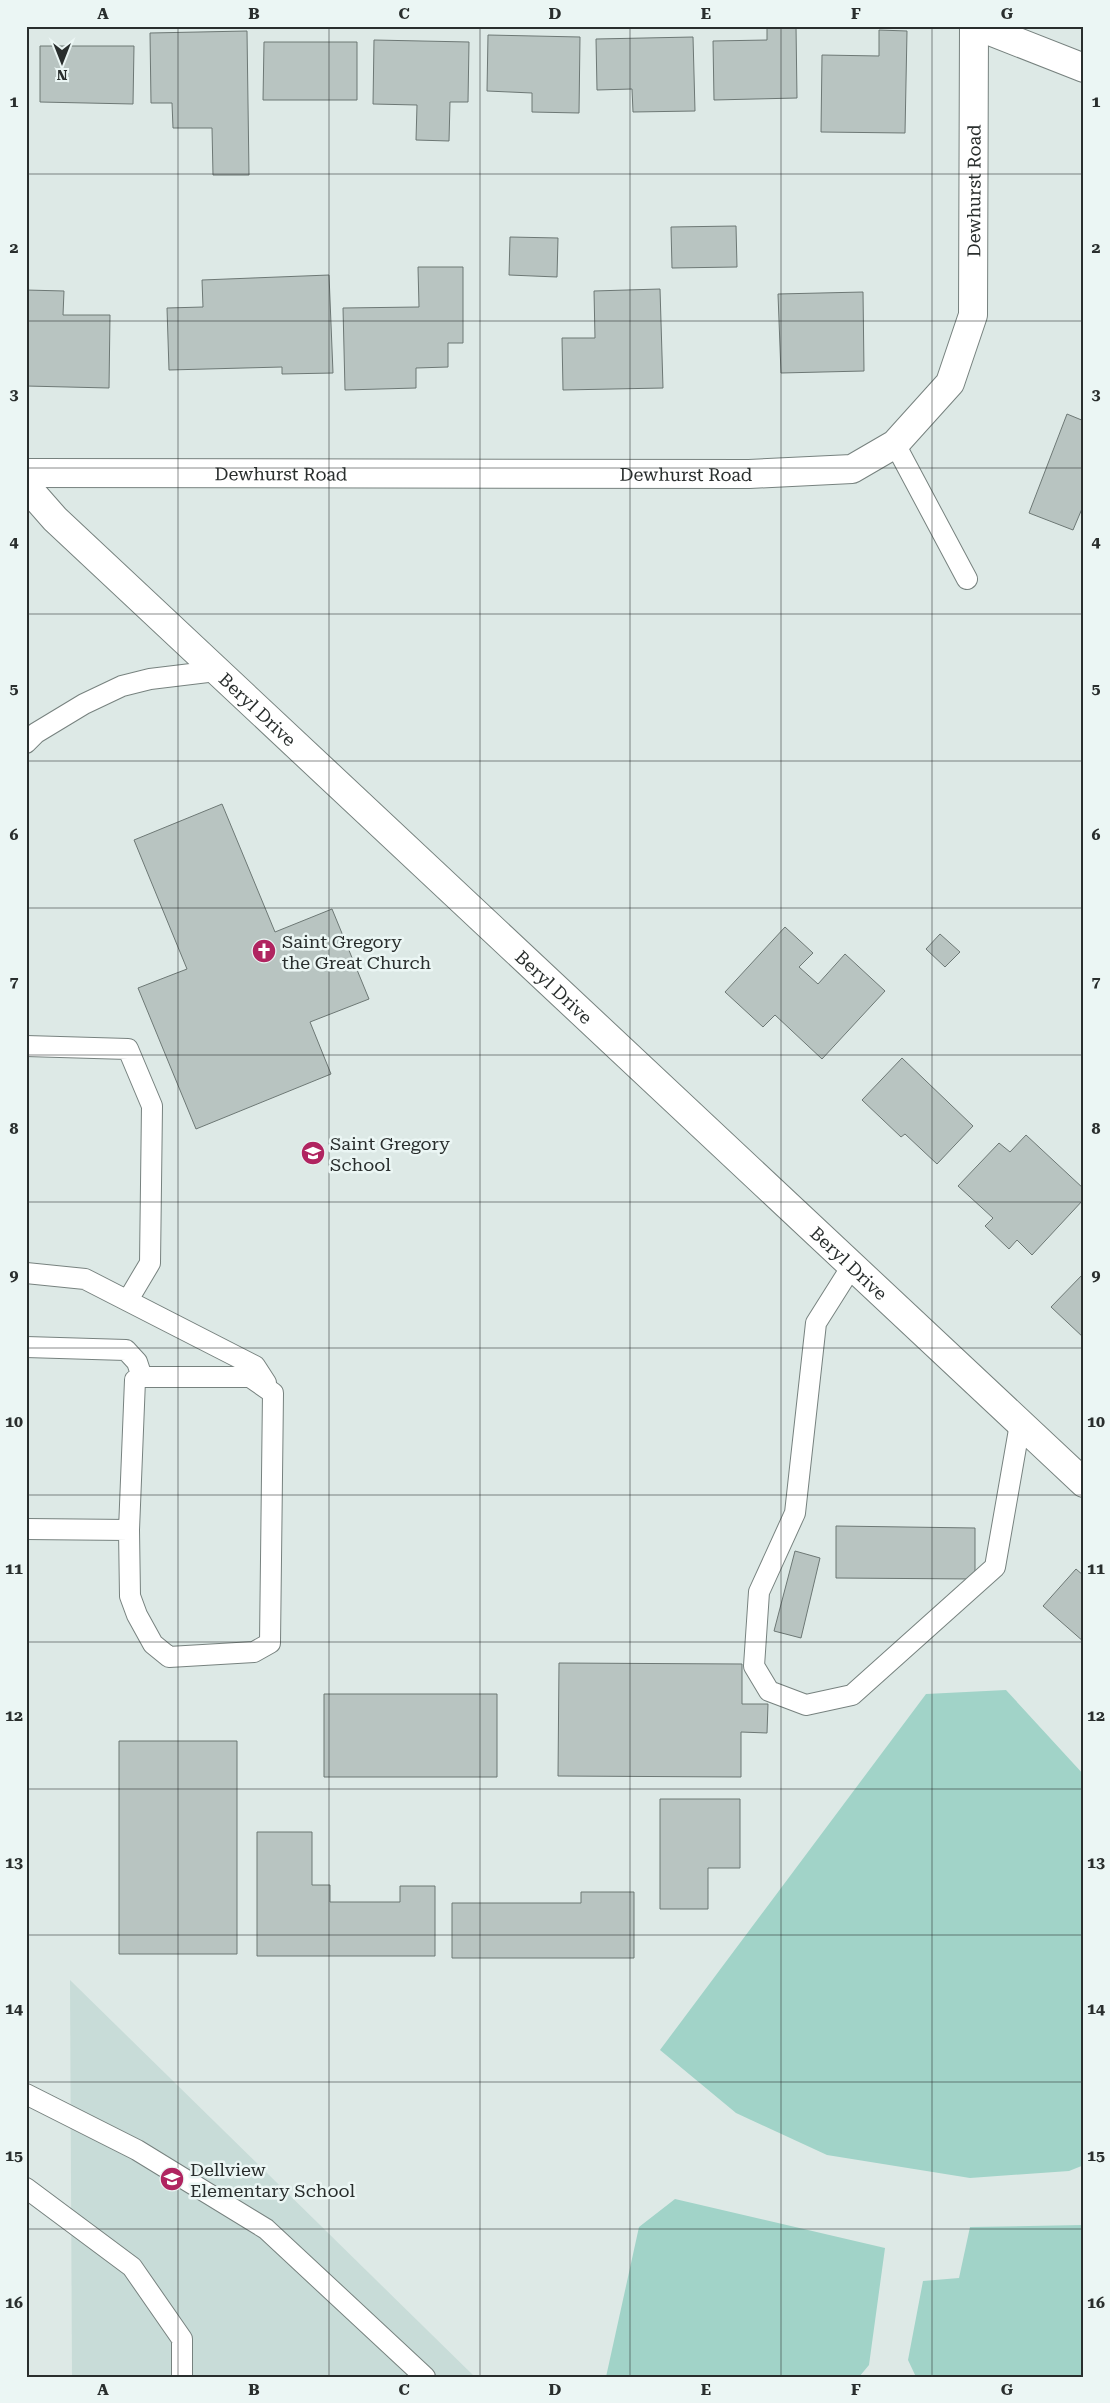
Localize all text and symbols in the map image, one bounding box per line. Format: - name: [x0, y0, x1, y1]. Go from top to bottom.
- text: A: [97, 4, 109, 23]
- text: B: [248, 4, 260, 23]
- text: C: [398, 4, 410, 23]
- text: D: [549, 4, 562, 23]
- text: E: [701, 4, 711, 23]
- text: F: [851, 4, 861, 23]
- text: G: [1001, 4, 1014, 23]
- north arrow: [38, 38, 88, 88]
- text: N: [56, 67, 67, 83]
- text: 1: [10, 92, 19, 111]
- text: 1: [1092, 92, 1101, 111]
- street label: Dewhurst Road: [963, 124, 984, 257]
- text: 2: [10, 238, 19, 257]
- text: 2: [1092, 238, 1101, 257]
- text: 3: [10, 385, 19, 404]
- text: 3: [1092, 385, 1101, 404]
- street label: Dewhurst Road: [215, 463, 348, 484]
- street label: Dewhurst Road: [620, 463, 753, 485]
- text: 4: [10, 532, 19, 551]
- text: 4: [1092, 532, 1101, 551]
- street label: Beryl Drive: [215, 668, 301, 750]
- text: 5: [10, 679, 19, 698]
- text: 5: [1092, 679, 1101, 698]
- text: 6: [10, 825, 19, 844]
- text: 6: [1092, 825, 1101, 844]
- place label: Saint Gregory the Great Church: [282, 931, 432, 973]
- church icon: Saint Gregory the Great Church: [251, 938, 277, 964]
- street label: Beryl Drive: [511, 946, 597, 1028]
- text: 7: [10, 972, 19, 991]
- text: 7: [1092, 972, 1101, 991]
- text: 8: [10, 1119, 19, 1138]
- text: 8: [1092, 1119, 1101, 1138]
- place label: Saint Gregory School: [330, 1133, 450, 1175]
- school or university icon: Saint Gregory School: [300, 1140, 326, 1166]
- street label: Beryl Drive: [806, 1222, 892, 1304]
- text: 9: [10, 1266, 19, 1285]
- text: 9: [1092, 1266, 1101, 1285]
- text: 10: [5, 1412, 23, 1431]
- text: 10: [1087, 1412, 1105, 1431]
- text: 11: [5, 1559, 23, 1578]
- text: 11: [1087, 1559, 1105, 1578]
- text: 12: [5, 1706, 23, 1725]
- text: 12: [1087, 1706, 1105, 1725]
- text: 13: [5, 1853, 23, 1872]
- text: 13: [1087, 1853, 1105, 1872]
- text: 14: [5, 1999, 23, 2018]
- text: 14: [1087, 1999, 1105, 2018]
- text: 15: [5, 2146, 23, 2165]
- text: 15: [1087, 2146, 1105, 2165]
- place label: Dellview Elementary School: [190, 2159, 355, 2201]
- school or university icon: Dellview Elementary School: [159, 2166, 185, 2192]
- text: 16: [5, 2293, 23, 2312]
- text: 16: [1087, 2293, 1105, 2312]
- text: A: [97, 2380, 109, 2399]
- text: B: [248, 2380, 260, 2399]
- text: C: [398, 2380, 410, 2399]
- text: D: [549, 2380, 562, 2399]
- text: E: [701, 2380, 711, 2399]
- text: F: [851, 2380, 861, 2399]
- text: G: [1001, 2380, 1014, 2399]

